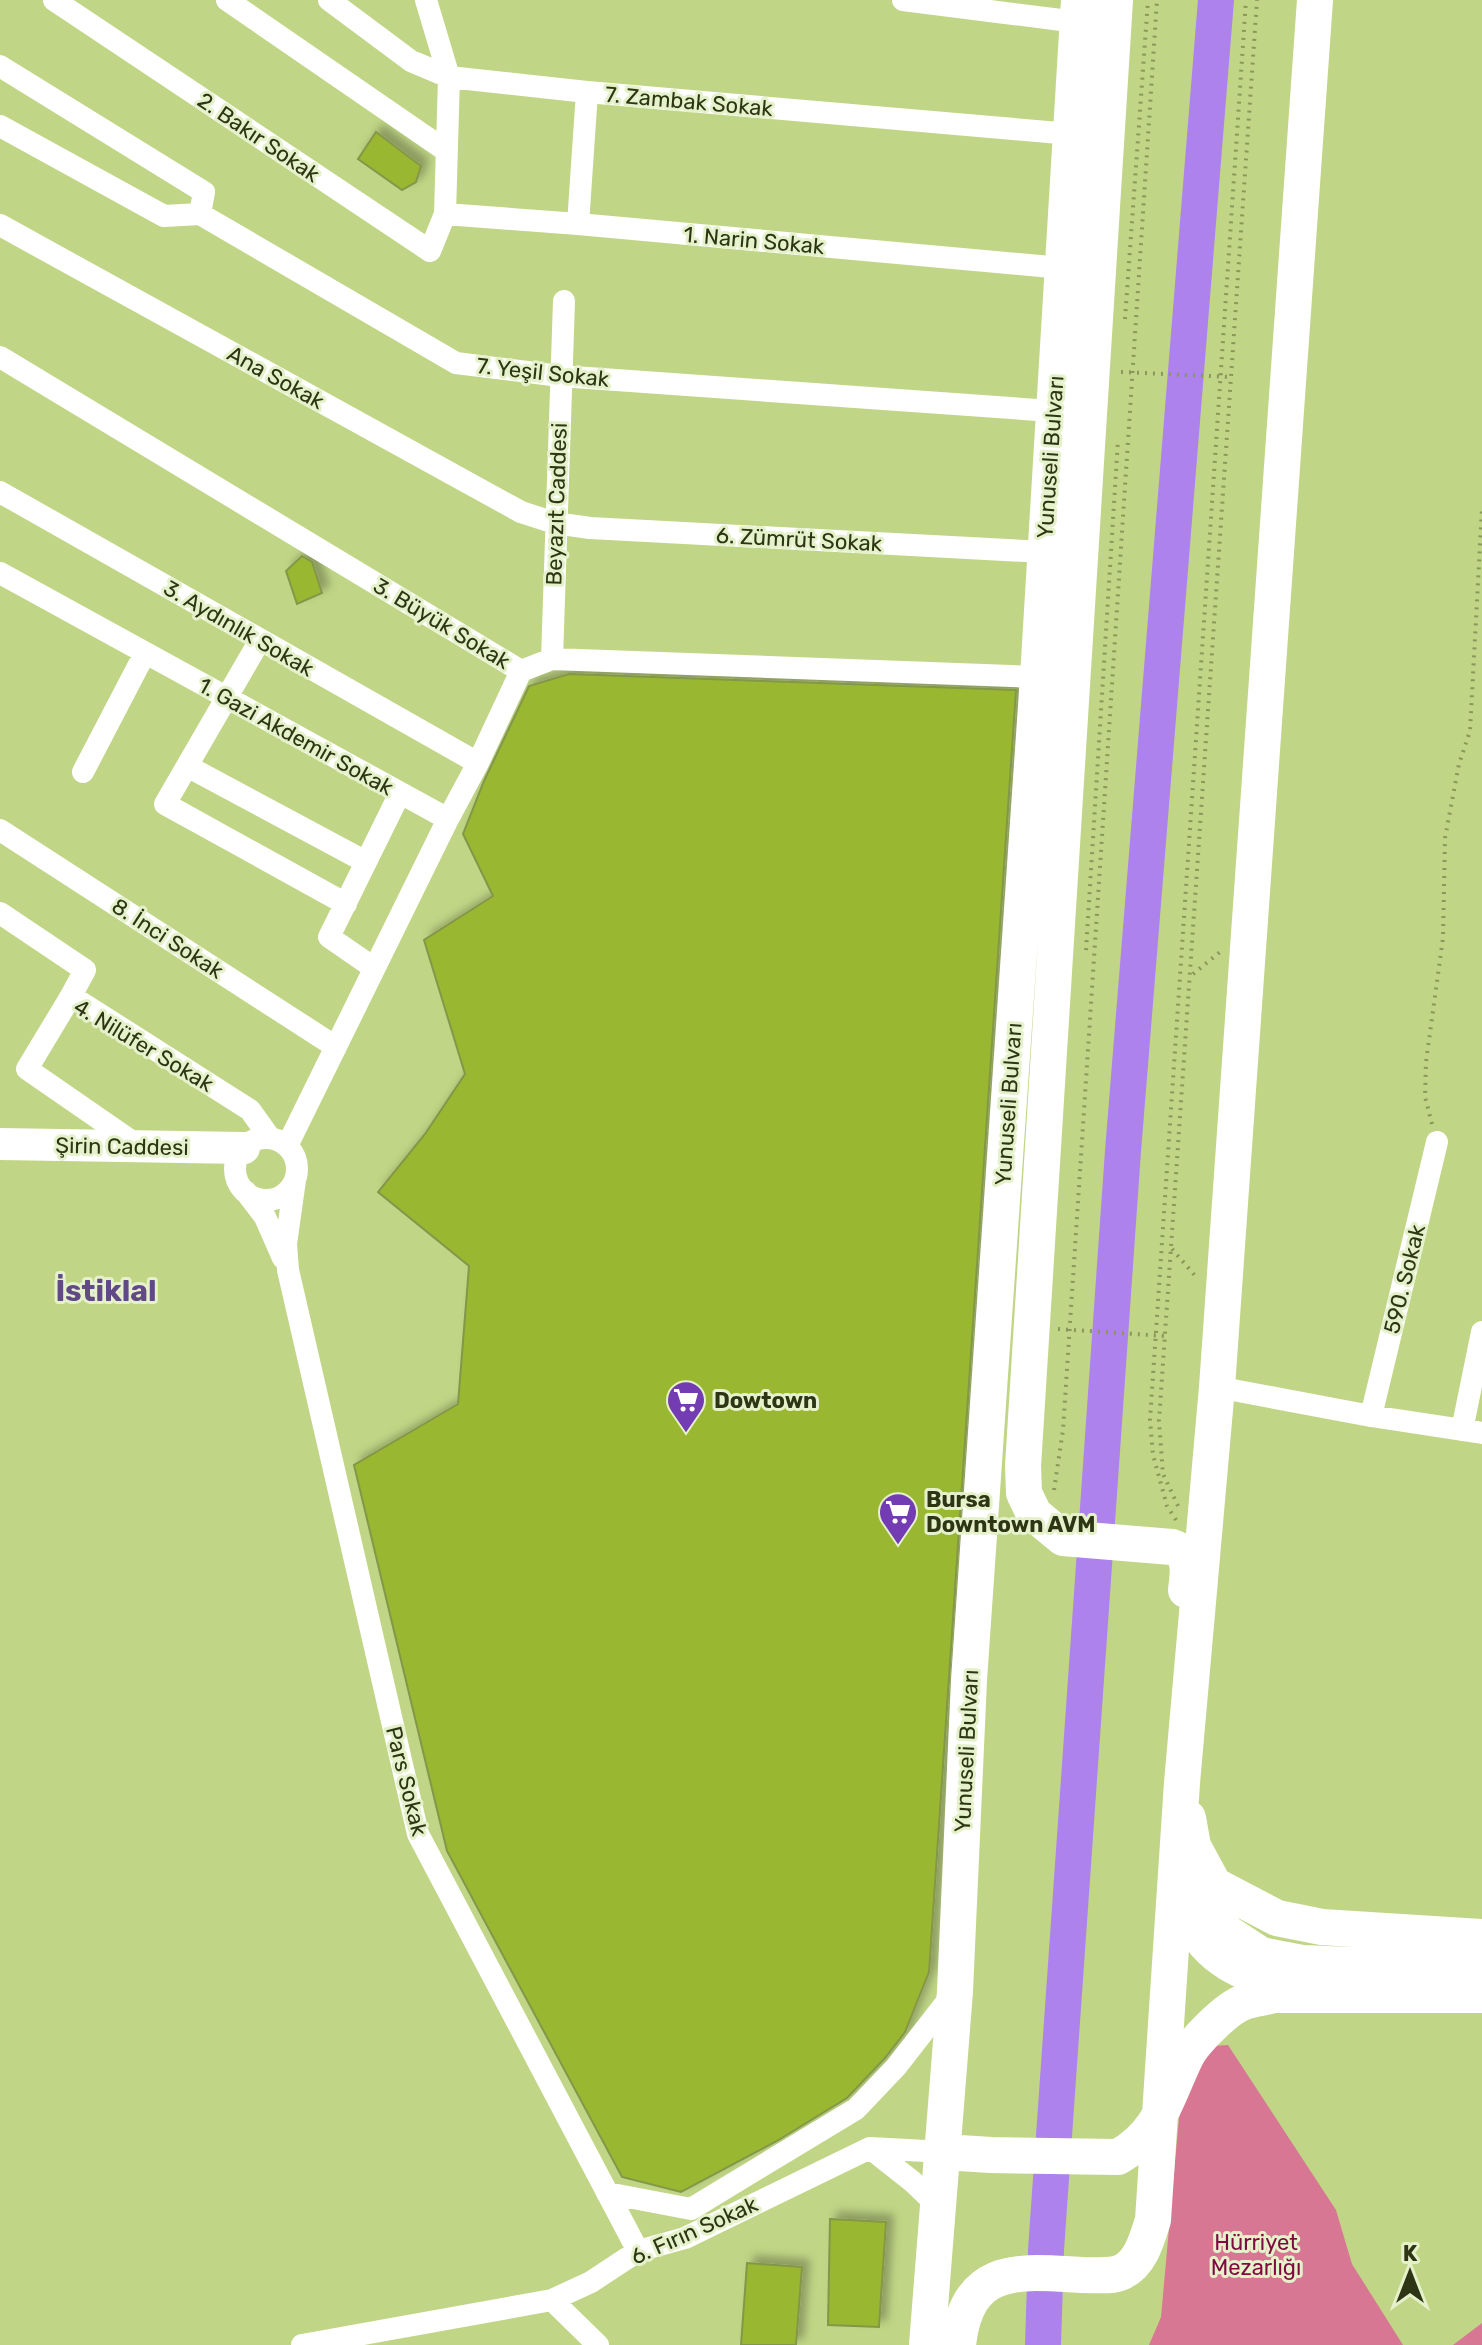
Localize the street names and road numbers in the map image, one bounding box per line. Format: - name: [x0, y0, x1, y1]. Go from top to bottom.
- street label: 7. Zambak Sokak: [604, 81, 775, 122]
- street label: 2. Bakır Sokak: [192, 87, 325, 189]
- street label: 1. Narin Sokak: [682, 221, 826, 260]
- street label: Ana Sokak: [223, 340, 329, 415]
- street label: 7. Yeşil Sokak: [475, 352, 611, 393]
- street label: Yunuseli Bulvarı: [1031, 375, 1070, 539]
- street label: Beyazıt Caddesi: [540, 422, 573, 586]
- street label: 6. Zümrüt Sokak: [715, 522, 883, 557]
- street label: 3. Büyük Sokak: [368, 572, 516, 675]
- street label: 3. Aydınlık Sokak: [159, 574, 319, 683]
- street label: 1. Gazi Akdemir Sokak: [194, 672, 399, 802]
- street label: 8. İnci Sokak: [107, 892, 229, 985]
- street label: 4. Nilüfer Sokak: [69, 993, 219, 1098]
- street label: Yunuseli Bulvarı: [989, 1022, 1028, 1186]
- street label: Şirin Caddesi: [55, 1132, 189, 1161]
- street label: 590. Sokak: [1378, 1221, 1431, 1337]
- street label: Yunuseli Bulvarı: [949, 1669, 984, 1833]
- street label: Pars Sokak: [380, 1724, 433, 1839]
- street label: 6. Fırın Sokak: [627, 2190, 762, 2270]

